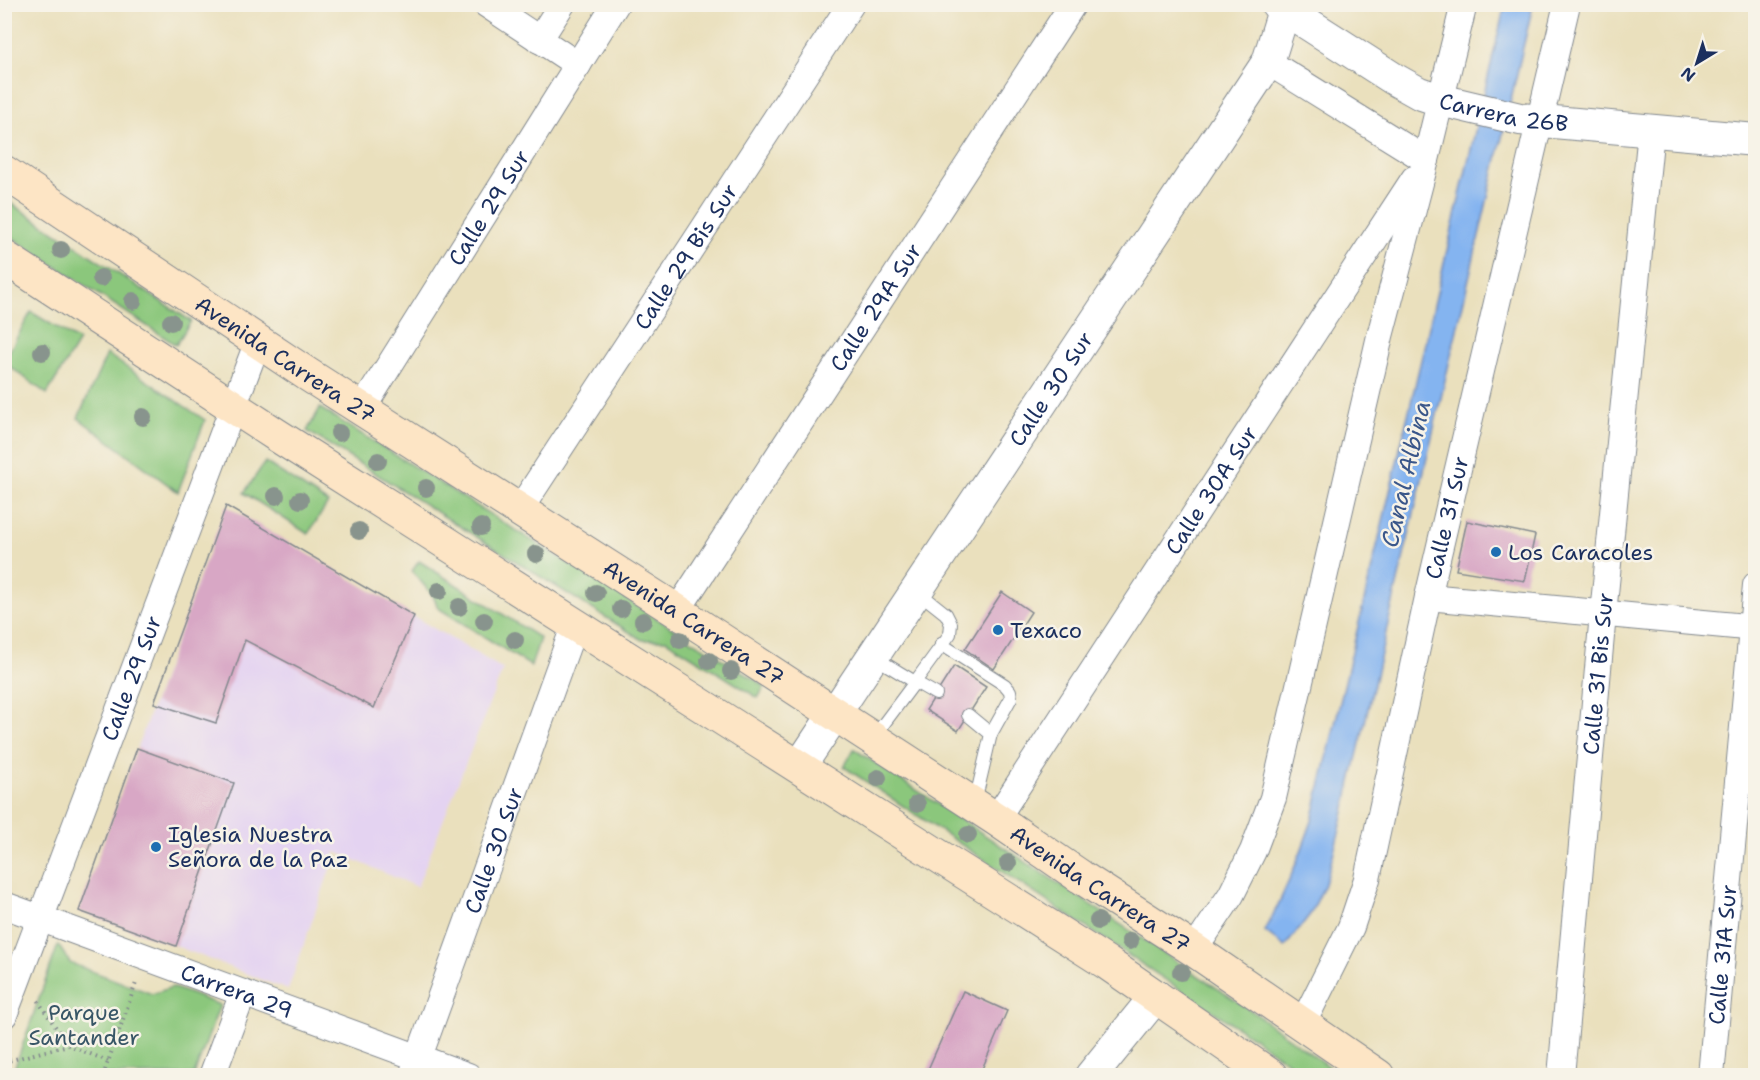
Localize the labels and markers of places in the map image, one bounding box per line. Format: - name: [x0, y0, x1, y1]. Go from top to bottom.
- place label: Los Caracoles: [1508, 538, 1653, 567]
- marker: Los Caracoles: [1489, 545, 1503, 559]
- place label: Texaco: [1010, 616, 1082, 645]
- marker: Texaco: [991, 623, 1005, 637]
- place label: Iglesia Nuestra Señora de la Paz: [168, 820, 349, 874]
- marker: Iglesia Nuestra Señora de la Paz: [149, 840, 163, 854]

